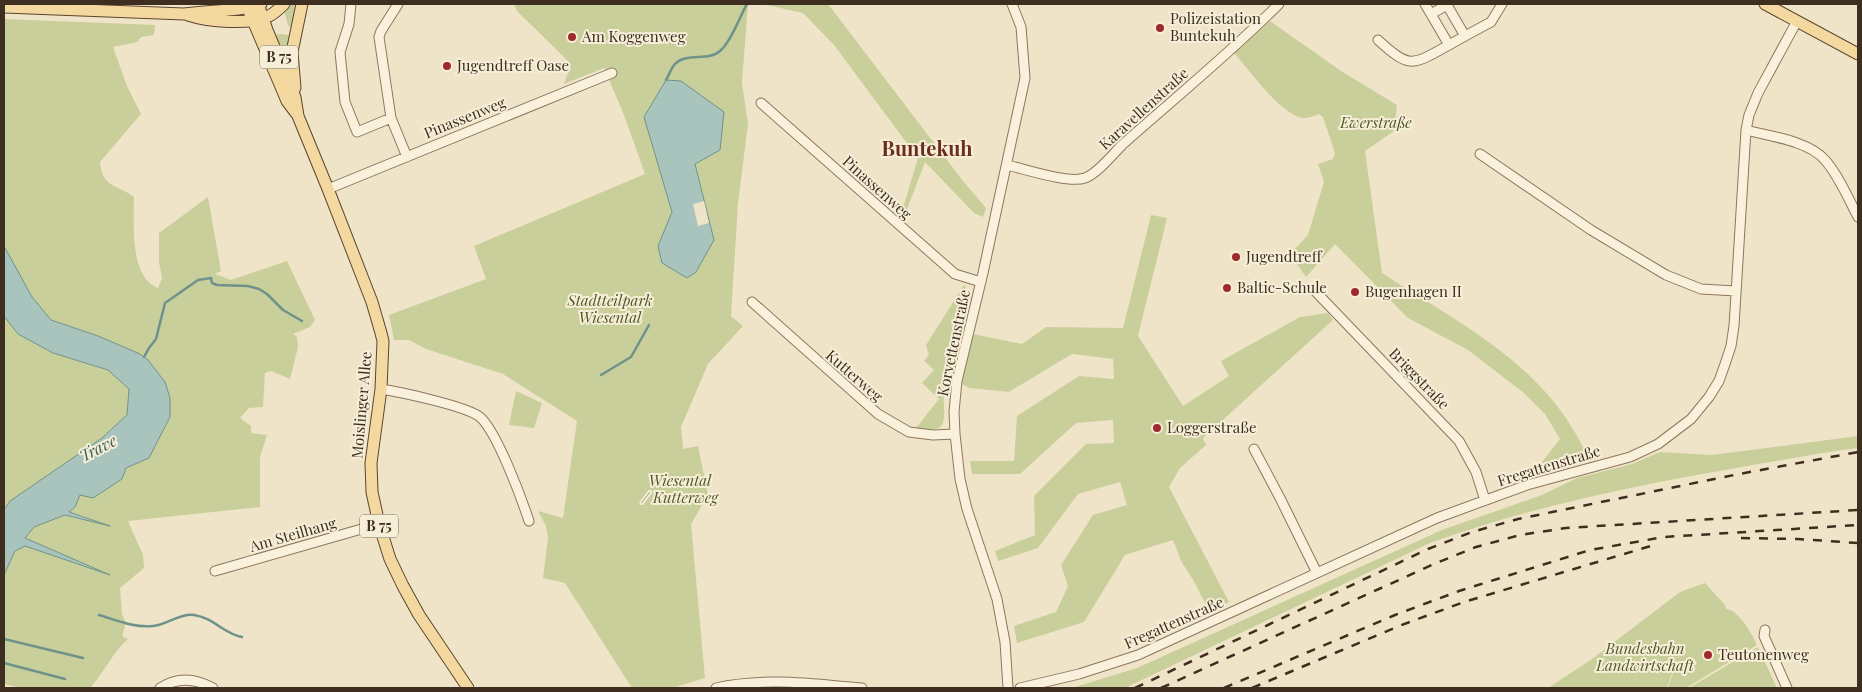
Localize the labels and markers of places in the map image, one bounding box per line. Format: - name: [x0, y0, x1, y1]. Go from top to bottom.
- place label: Polizeistation Buntekuh: [1170, 8, 1261, 45]
- marker: Polizeistation Buntekuh: [1154, 22, 1166, 34]
- place label: Am Koggenweg: [581, 26, 686, 46]
- marker: Am Koggenweg: [566, 31, 578, 43]
- place label: Jugendtreff Oase: [456, 55, 569, 75]
- marker: Jugendtreff Oase: [441, 60, 453, 72]
- place label: Jugendtreff: [1245, 246, 1323, 266]
- marker: Jugendtreff: [1230, 251, 1242, 263]
- place label: Baltic-Schule: [1237, 277, 1327, 297]
- place label: Bugenhagen II: [1365, 281, 1462, 301]
- marker: Baltic-Schule: [1221, 282, 1233, 294]
- marker: Bugenhagen II: [1349, 286, 1361, 298]
- place label: Loggerstraße: [1167, 417, 1257, 437]
- marker: Loggerstraße: [1151, 422, 1163, 434]
- place label: Teutonenweg: [1718, 644, 1809, 664]
- marker: Teutonenweg: [1702, 649, 1714, 661]

